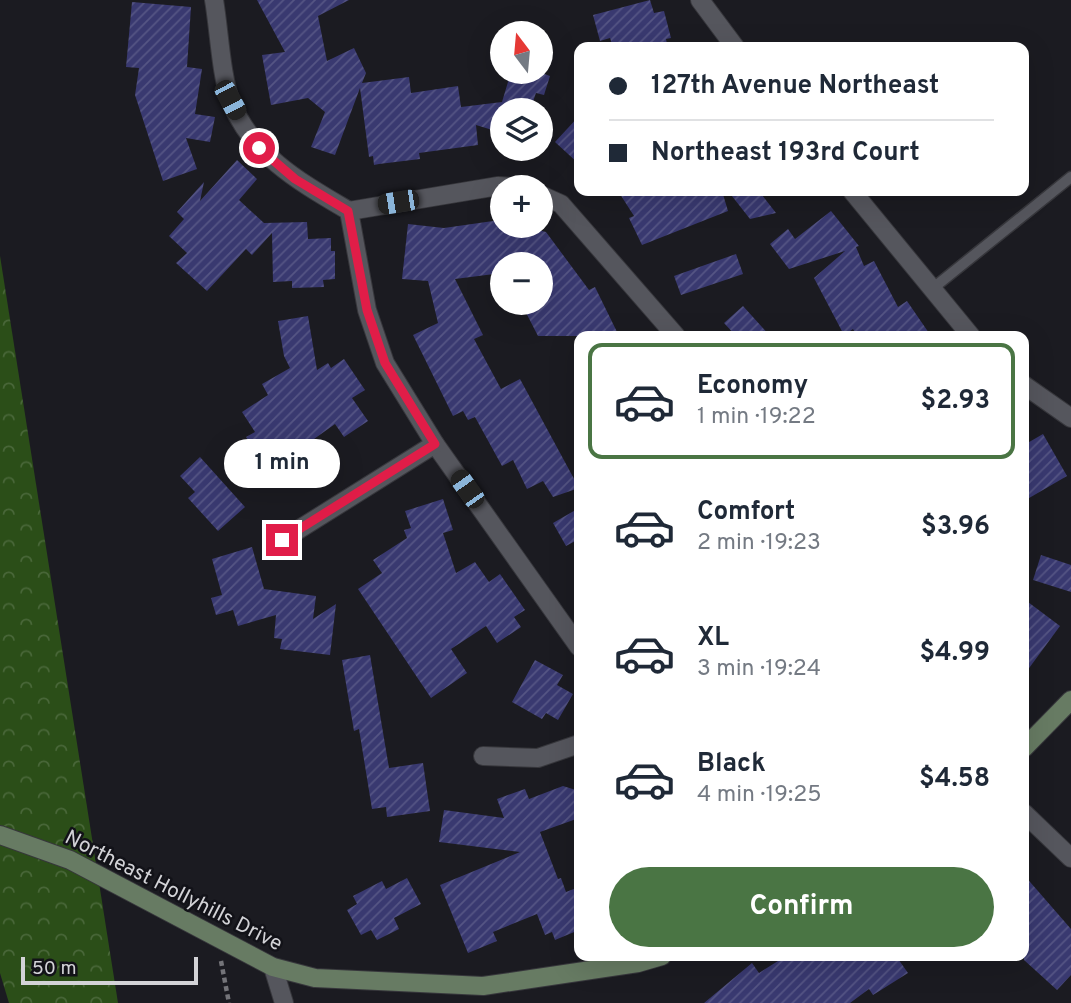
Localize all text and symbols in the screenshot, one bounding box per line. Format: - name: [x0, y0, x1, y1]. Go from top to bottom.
- north arrow: [490, 21, 553, 84]
- map controls: [490, 21, 553, 315]
- text: 127th Avenue Northeast: [651, 70, 939, 103]
- car: [211, 77, 250, 123]
- button: layers: [490, 98, 553, 161]
- route start: [243, 132, 275, 164]
- text: Northeast 193rd Court: [651, 137, 920, 170]
- button: +: [490, 175, 553, 238]
- car: [376, 188, 421, 216]
- button: −: [490, 252, 553, 315]
- icon: car: [613, 370, 676, 433]
- text: Economy: [697, 370, 808, 403]
- text: $2.93: [921, 385, 990, 418]
- text: 1 min · 19:22: [697, 403, 816, 432]
- callout: 1 min: [224, 438, 340, 488]
- text: 1 min: [254, 449, 310, 478]
- car: [447, 466, 488, 512]
- icon: car: [613, 496, 676, 559]
- text: Comfort: [697, 496, 795, 529]
- text: $3.96: [921, 511, 990, 544]
- route end: [266, 524, 298, 556]
- text: 2 min · 19:23: [697, 529, 821, 558]
- icon: car: [613, 622, 676, 685]
- text: XL: [697, 622, 729, 655]
- text: $4.99: [919, 637, 990, 670]
- text: 3 min · 19:24: [697, 655, 821, 684]
- icon: car: [613, 748, 676, 811]
- text: Black: [697, 748, 766, 781]
- text: $4.58: [919, 763, 990, 796]
- text: 4 min · 19:25: [697, 781, 822, 810]
- street label: Northeast Hollyhills Drive: [60, 825, 287, 958]
- button: Confirm: [609, 867, 994, 947]
- scale bar: [21, 954, 198, 986]
- text: 50 m: [32, 957, 77, 981]

